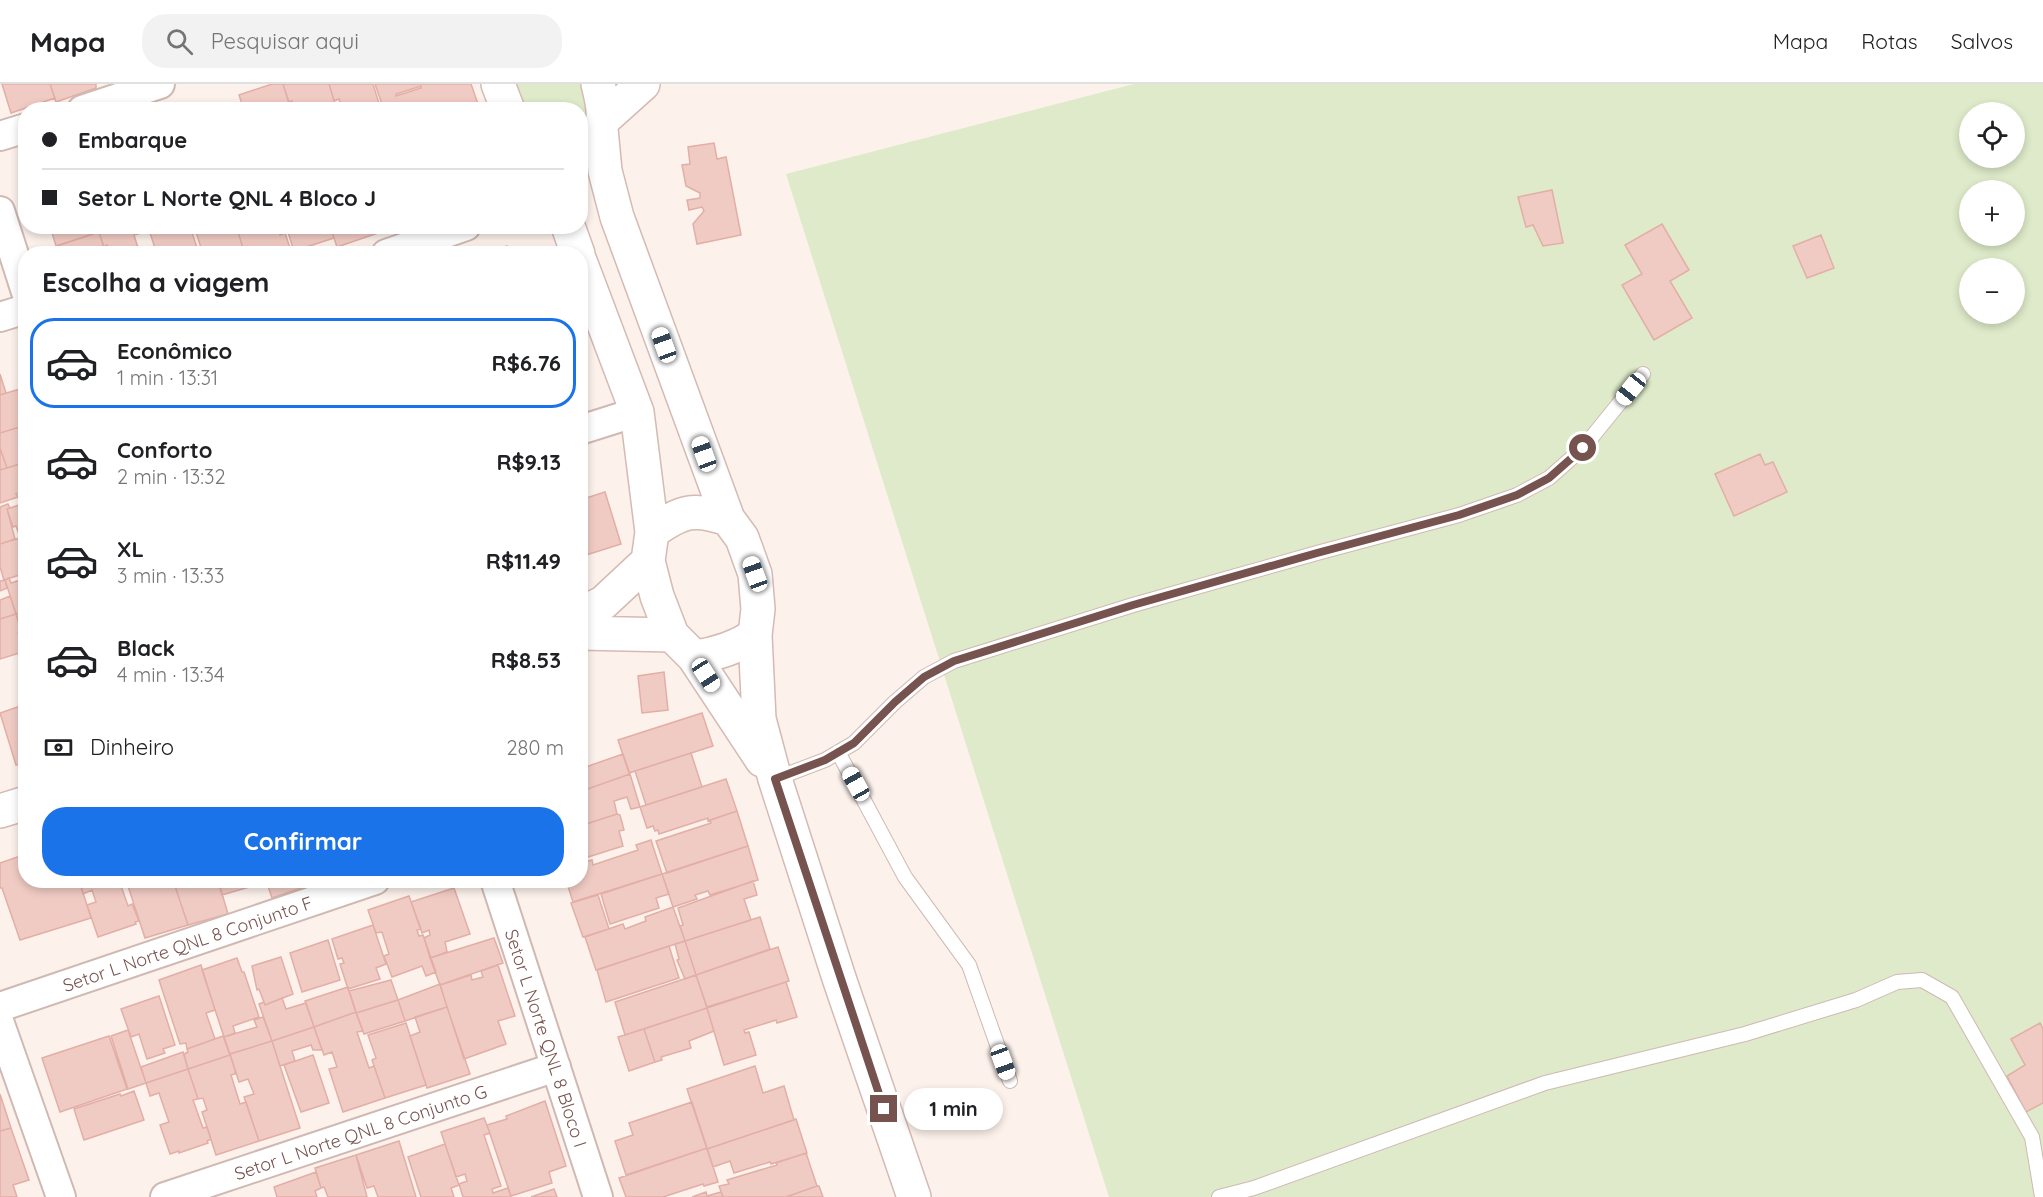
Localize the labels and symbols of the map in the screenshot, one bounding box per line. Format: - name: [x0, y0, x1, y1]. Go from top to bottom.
- car: [649, 325, 679, 365]
- car: [1613, 369, 1649, 409]
- car: [689, 434, 719, 474]
- route start: [1569, 434, 1596, 461]
- car: [740, 554, 770, 594]
- car: [689, 655, 723, 695]
- car: [839, 764, 873, 804]
- street label: Setor L Norte QNL 8 Conjunto F: [60, 891, 315, 996]
- street label: Setor L Norte QNL 8 Bloco I: [500, 926, 592, 1150]
- car: [988, 1042, 1018, 1082]
- street label: Setor L Norte QNL 8 Conjunto G: [231, 1079, 490, 1185]
- callout: 1 min: [905, 1088, 1004, 1130]
- route end: [870, 1095, 897, 1122]

